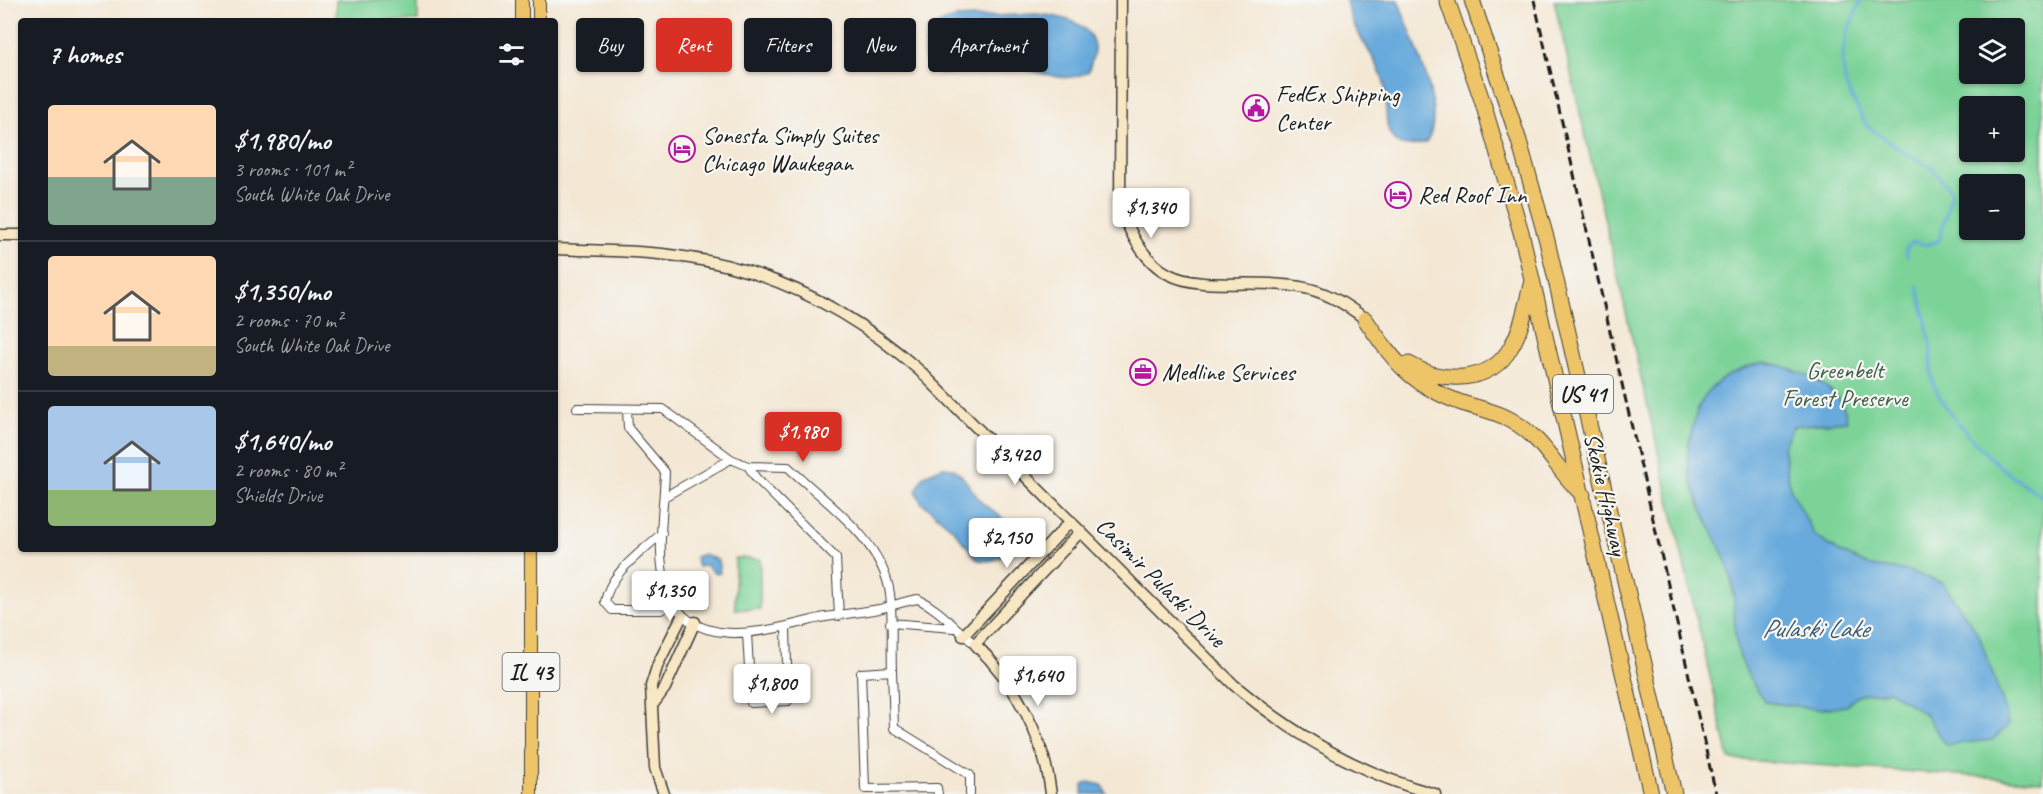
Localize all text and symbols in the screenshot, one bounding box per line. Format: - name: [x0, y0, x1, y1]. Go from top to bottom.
- chip: Buy: [576, 18, 644, 72]
- chip: Rent: [656, 18, 732, 72]
- chip: Filters: [744, 18, 832, 72]
- chip: New: [844, 18, 916, 72]
- chip: Apartment: [928, 18, 1048, 72]
- map controls: [1959, 18, 2025, 240]
- button: layers: [1959, 18, 2025, 84]
- text: 7 homes: [48, 38, 121, 71]
- icon: filters: [495, 38, 528, 71]
- place label: FedEx Shipping Center: [1276, 79, 1401, 137]
- public building icon: FedEx Shipping Center: [1241, 93, 1271, 123]
- button: +: [1959, 96, 2025, 162]
- place label: Sonesta Simply Suites Chicago Waukegan: [702, 120, 880, 178]
- text: $1,980/mo: [234, 124, 331, 157]
- icon: home: [96, 129, 168, 201]
- hotel icon: Sonesta Simply Suites Chicago Waukegan: [667, 134, 697, 164]
- text: 3 rooms · 101 m²: [234, 157, 351, 182]
- button: −: [1959, 174, 2025, 240]
- hotel icon: Red Roof Inn: [1383, 180, 1413, 210]
- place label: Red Roof Inn: [1418, 180, 1528, 210]
- text: South White Oak Drive: [234, 182, 389, 207]
- pin: $1,340: [1102, 188, 1200, 239]
- text: $1,340: [1127, 195, 1175, 220]
- text: $1,350/mo: [234, 275, 331, 308]
- icon: home: [96, 280, 168, 352]
- text: 2 rooms · 70 m²: [234, 308, 342, 333]
- text: South White Oak Drive: [234, 333, 389, 358]
- park label: Greenbelt Forest Preserve: [1782, 355, 1910, 413]
- office icon: Medline Services: [1128, 357, 1158, 387]
- place label: Medline Services: [1162, 357, 1297, 387]
- road number: US 41: [1553, 375, 1613, 413]
- pin: $1,980: [754, 412, 852, 463]
- text: $1,980: [779, 419, 827, 444]
- text: $1,640/mo: [234, 425, 332, 458]
- icon: home: [96, 430, 168, 502]
- street label: Skokie Highway: [1577, 430, 1635, 560]
- pin: $3,420: [966, 435, 1064, 486]
- text: $3,420: [991, 442, 1039, 467]
- text: 2 rooms · 80 m²: [234, 458, 342, 483]
- text: Shields Drive: [234, 483, 322, 508]
- street label: Casimir Pulaski Drive: [1090, 511, 1234, 655]
- pin: $2,150: [958, 518, 1056, 569]
- text: $2,150: [983, 525, 1031, 550]
- pin: $1,350: [621, 571, 719, 622]
- text: $1,350: [646, 578, 694, 603]
- water label: Pulaski Lake: [1762, 612, 1871, 645]
- road number: IL 43: [502, 653, 560, 691]
- pin: $1,640: [989, 656, 1087, 707]
- text: $1,640: [1013, 663, 1063, 688]
- pin: $1,800: [723, 664, 821, 715]
- text: $1,800: [748, 671, 796, 696]

